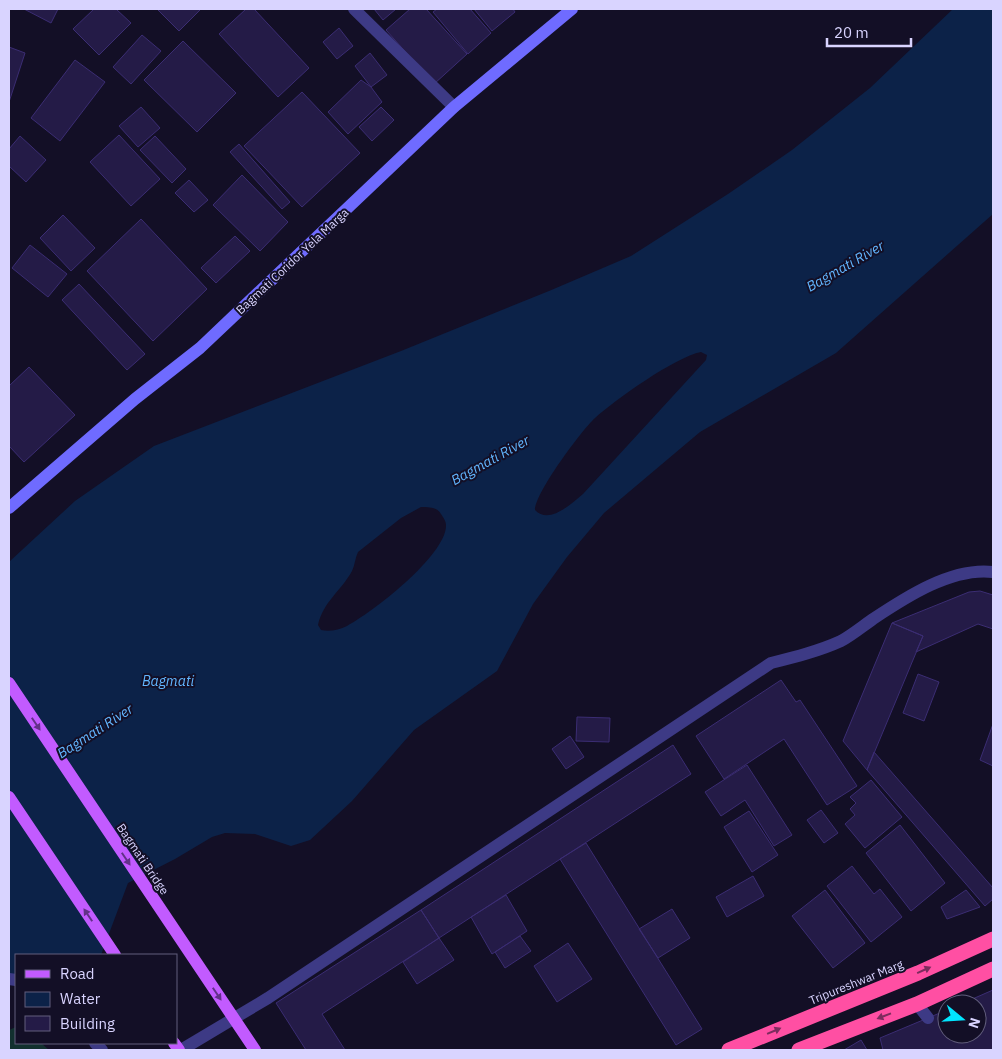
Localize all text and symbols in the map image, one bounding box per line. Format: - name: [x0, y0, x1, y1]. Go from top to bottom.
- scale bar: [827, 15, 911, 47]
- text: 20 m: [834, 23, 869, 42]
- street label: Bagmati Coridor Yela Marga: [233, 204, 352, 317]
- water label: Bagmati River: [803, 236, 888, 296]
- water label: Bagmati River: [448, 431, 533, 489]
- water label: Bagmati: [142, 672, 194, 690]
- water label: Bagmati River: [54, 699, 137, 762]
- one-way arrow: [31, 717, 41, 731]
- street label: Bagmati Bridge: [114, 821, 173, 898]
- one-way arrow: [121, 852, 131, 866]
- one-way arrow: [83, 908, 93, 922]
- legend: [15, 954, 178, 1044]
- street label: Tripureshwar Marg: [807, 956, 906, 1008]
- text: Road: [60, 964, 95, 983]
- one-way arrow: [917, 966, 931, 974]
- one-way arrow: [212, 987, 222, 1001]
- text: Water: [60, 989, 101, 1008]
- north arrow: [937, 994, 987, 1044]
- one-way arrow: [877, 1013, 892, 1020]
- text: Building: [60, 1014, 115, 1033]
- text: N: [964, 1015, 984, 1031]
- one-way arrow: [767, 1026, 781, 1034]

